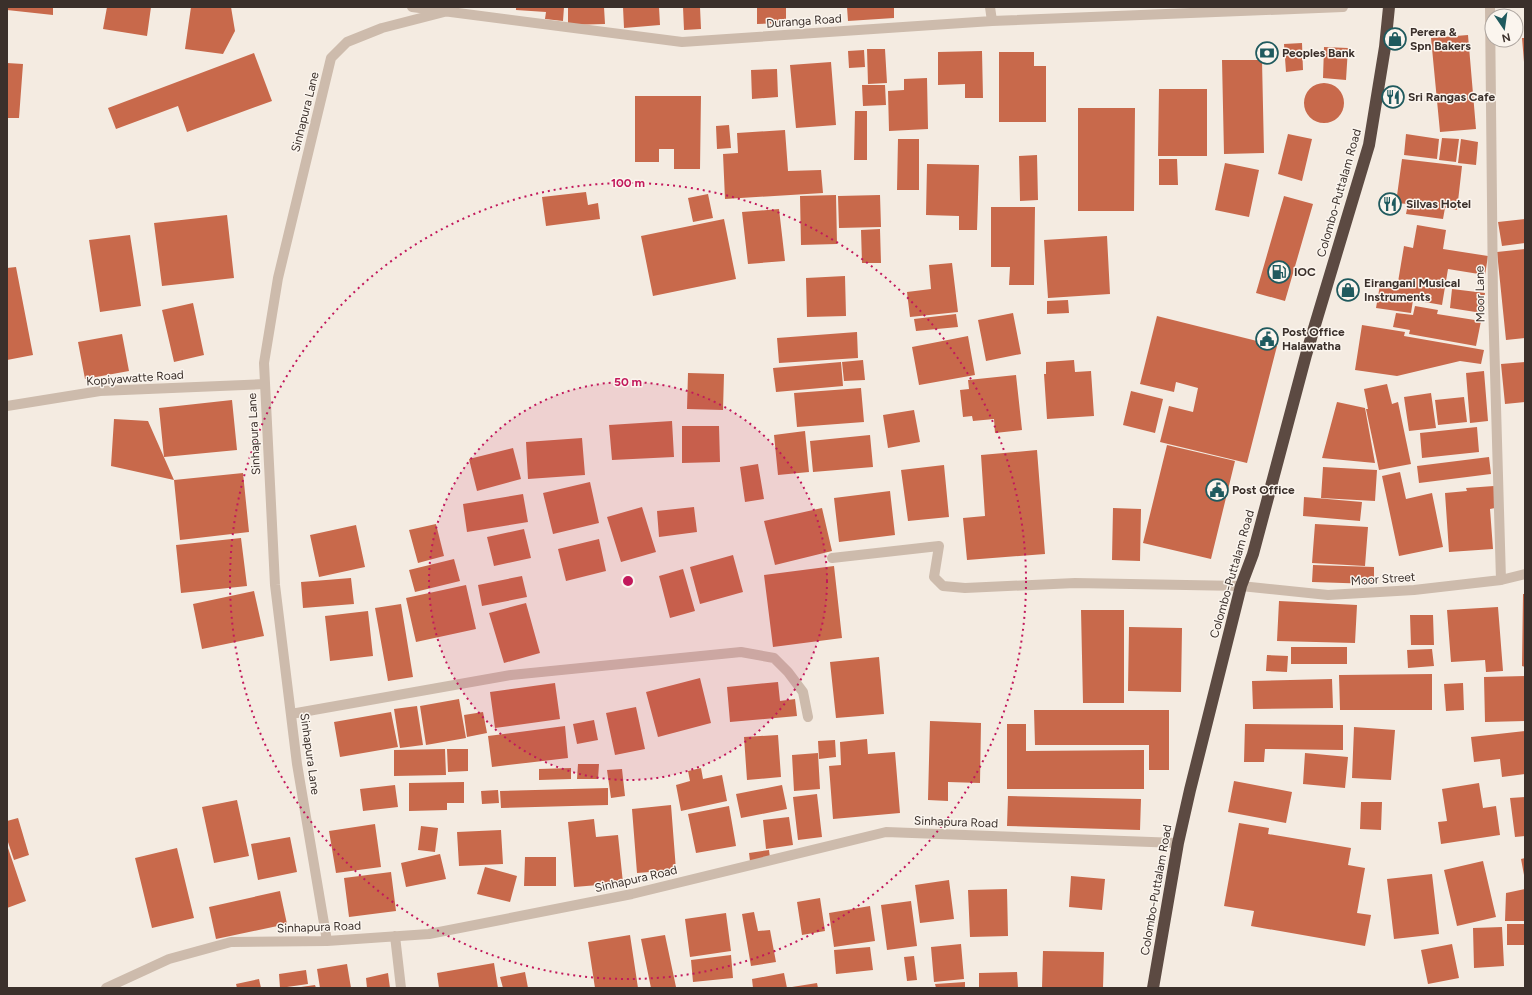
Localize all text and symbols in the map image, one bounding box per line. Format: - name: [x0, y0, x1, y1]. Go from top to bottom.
- north arrow: [1484, 8, 1524, 48]
- street label: Duranga Road: [766, 11, 842, 31]
- place label: Perera & Spn Bakers: [1410, 25, 1471, 53]
- shop icon: Perera & Spn Bakers: [1382, 26, 1408, 52]
- text: N: [1501, 30, 1512, 45]
- bank icon: Peoples Bank: [1254, 40, 1280, 66]
- place label: Peoples Bank: [1282, 46, 1356, 60]
- street label: Sinhapura Lane: [288, 70, 322, 154]
- restaurant icon: Sri Rangas Cafe: [1380, 84, 1406, 110]
- place label: Sri Rangas Cafe: [1408, 90, 1496, 104]
- street label: Colombo-Puttalam Road: [1314, 127, 1364, 259]
- text: 100 m: [611, 176, 645, 190]
- restaurant icon: Silvas Hotel: [1377, 191, 1403, 217]
- place label: Silvas Hotel: [1406, 197, 1471, 211]
- fuel station icon: IOC: [1266, 259, 1292, 285]
- place label: IOC: [1294, 265, 1316, 279]
- street label: Moor Lane: [1472, 265, 1487, 322]
- place label: Eirangani Musical Instruments: [1364, 276, 1460, 304]
- shop icon: Eirangani Musical Instruments: [1335, 277, 1361, 303]
- place label: Post Office Halawatha: [1282, 325, 1345, 353]
- public building icon: Post Office Halawatha: [1254, 326, 1280, 352]
- street label: Kopiyawatte Road: [86, 368, 184, 388]
- text: 50 m: [614, 375, 642, 389]
- street label: Sinhapura Lane: [245, 392, 263, 475]
- public building icon: Post Office: [1204, 477, 1230, 503]
- place label: Post Office: [1232, 483, 1295, 497]
- street label: Colombo-Puttalam Road: [1207, 508, 1257, 640]
- street label: Moor Street: [1350, 570, 1416, 588]
- centre of rings: [621, 574, 635, 588]
- street label: Sinhapura Lane: [297, 712, 323, 796]
- street label: Sinhapura Road: [914, 814, 998, 830]
- street label: Colombo-Puttalam Road: [1138, 823, 1174, 957]
- street label: Sinhapura Road: [593, 863, 679, 895]
- street label: Sinhapura Road: [277, 919, 361, 935]

